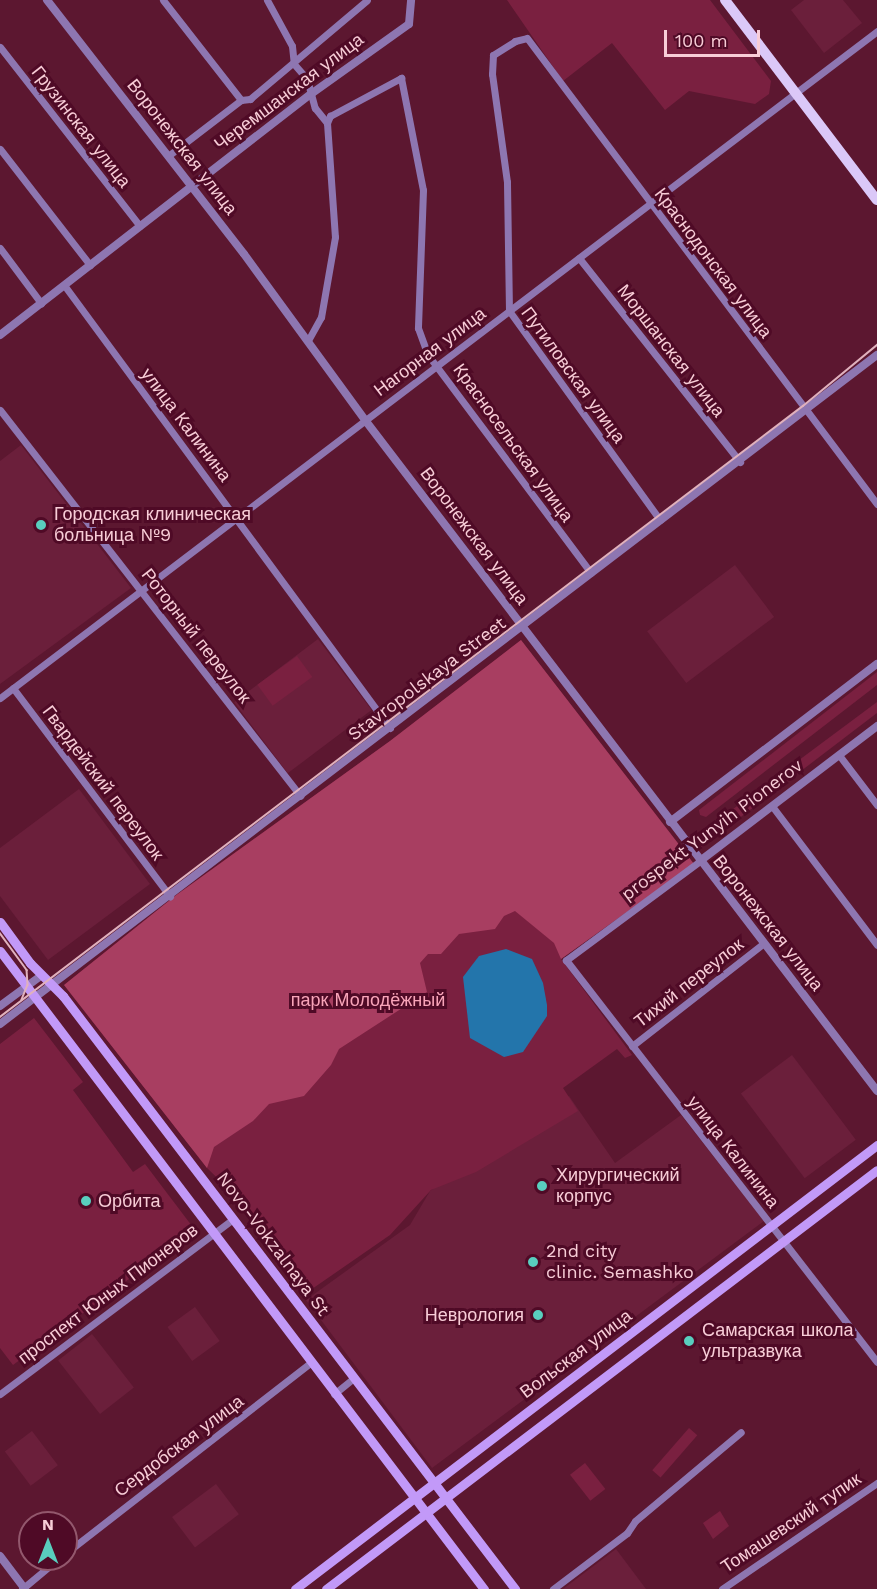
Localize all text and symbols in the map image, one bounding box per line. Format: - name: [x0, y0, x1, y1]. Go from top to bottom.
- scale bar: [667, 18, 763, 56]
- street label: Черемшанская улица: [210, 29, 368, 155]
- text: 100 m: [675, 30, 728, 51]
- street label: Грузинская улица: [27, 62, 135, 192]
- street label: Воронежская улица: [122, 75, 242, 219]
- street label: Краснодонская улица: [650, 184, 776, 342]
- street label: Моршанская улица: [613, 280, 729, 422]
- street label: Нагорная улица: [370, 303, 490, 401]
- street label: Путиловская улица: [516, 303, 630, 447]
- street label: Красносельская улица: [448, 360, 578, 526]
- street label: улица Калинина: [136, 364, 236, 486]
- street label: Воронежская улица: [415, 463, 533, 609]
- place label: Городская клиническая больница №9: [54, 504, 251, 546]
- marker: Городская клиническая больница №9: [32, 516, 50, 534]
- street label: Роторный переулок: [137, 564, 255, 708]
- street label: Stavropolskaya Street: [344, 612, 510, 746]
- street label: Гвардейский переулок: [38, 701, 168, 865]
- street label: prospekt Yunyih Pionerov: [617, 755, 807, 905]
- street label: Воронежская улица: [708, 851, 828, 995]
- street label: Тихий переулок: [630, 934, 748, 1032]
- park label: парк Молодёжный: [291, 989, 445, 1011]
- street label: улица Калинина: [682, 1092, 784, 1212]
- place label: Хирургический корпус: [556, 1165, 680, 1208]
- street label: Novo-Vokzalnaya St: [212, 1168, 334, 1320]
- marker: Хирургический корпус: [533, 1177, 551, 1195]
- place label: Орбита: [98, 1190, 160, 1212]
- marker: Орбита: [79, 1194, 93, 1208]
- street label: проспект Юных Пионеров: [14, 1219, 202, 1369]
- place label: 2nd city clinic. Semashko: [546, 1241, 694, 1284]
- marker: 2nd city clinic. Semashko: [524, 1253, 542, 1271]
- place label: Неврология: [425, 1304, 524, 1326]
- street label: Вольская улица: [516, 1305, 636, 1403]
- marker: Неврология: [529, 1306, 547, 1324]
- place label: Самарская школа ультразвука: [702, 1320, 853, 1362]
- marker: Самарская школа ультразвука: [680, 1332, 698, 1350]
- street label: Сердобская улица: [110, 1390, 248, 1502]
- street label: Томашевский тупик: [717, 1468, 865, 1578]
- north arrow: [18, 1511, 78, 1571]
- text: N: [42, 1515, 54, 1534]

